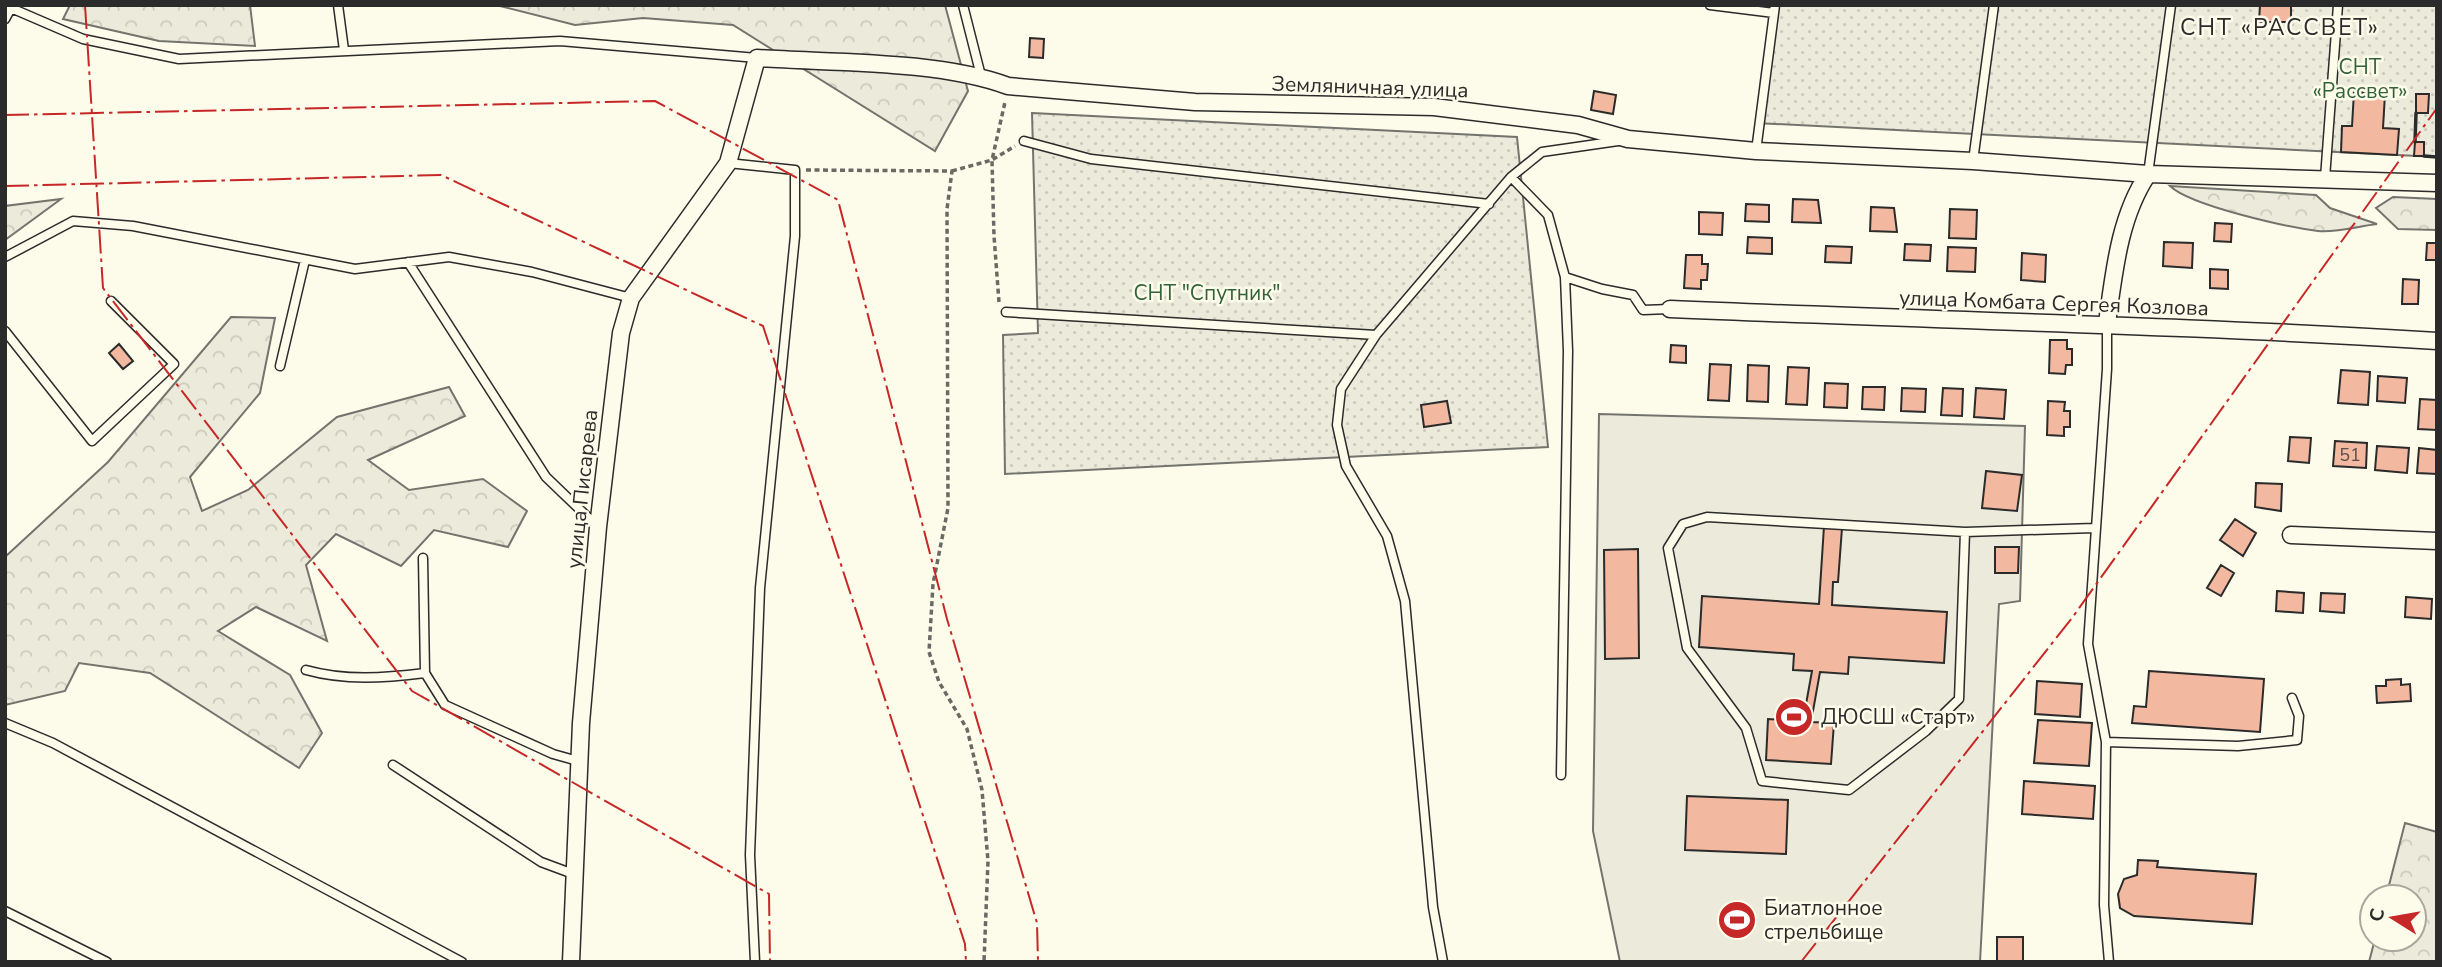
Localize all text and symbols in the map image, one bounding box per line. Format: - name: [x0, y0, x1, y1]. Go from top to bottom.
- district label: СНТ «РАССВЕТ»: [2180, 12, 2380, 43]
- park label: СНТ «Рассвет»: [2313, 53, 2407, 105]
- street label: Земляничная улица: [1271, 70, 1469, 104]
- park label: СНТ "Спутник": [1133, 279, 1281, 307]
- street label: улица Комбата Сергея Козлова: [1899, 284, 2209, 322]
- street label: улица Писарева: [560, 408, 604, 570]
- house number: 51: [2339, 443, 2361, 467]
- sports icon: ДЮСШ «Старт»: [1773, 696, 1815, 738]
- place label: ДЮСШ «Старт»: [1821, 703, 1975, 731]
- north arrow: [2358, 883, 2428, 953]
- place label: Биатлонное стрельбище: [1764, 894, 1883, 946]
- sports icon: Биатлонное стрельбище: [1716, 899, 1758, 941]
- text: С: [2363, 906, 2391, 924]

